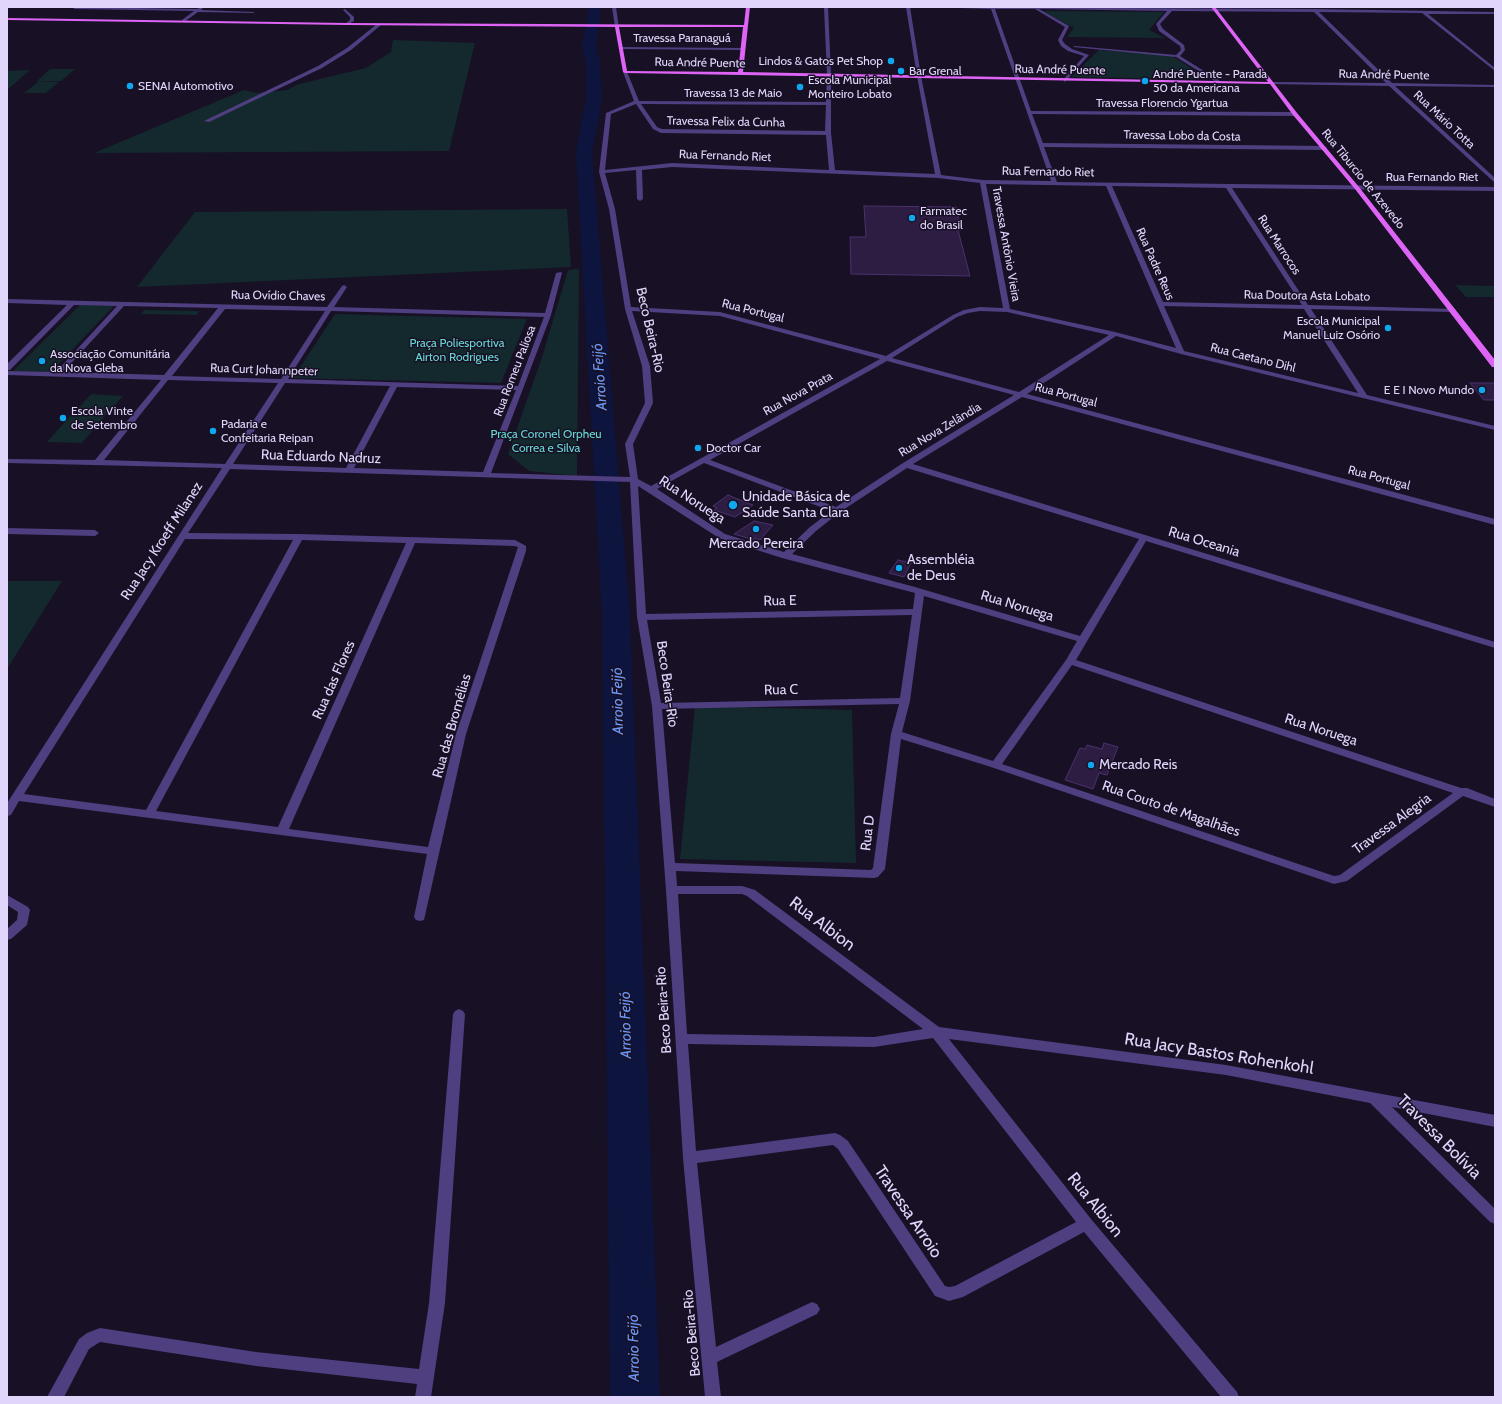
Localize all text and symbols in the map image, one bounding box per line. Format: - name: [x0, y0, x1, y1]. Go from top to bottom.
- street label: Travessa Paranaguá: [633, 31, 731, 45]
- place label: Lindos & Gatos Pet Shop: [758, 54, 883, 68]
- street label: Rua André Puente: [654, 55, 746, 71]
- marker: Lindos & Gatos Pet Shop: [886, 56, 896, 66]
- street label: Rua André Puente: [1014, 62, 1106, 78]
- place label: Bar Grenal: [909, 64, 961, 78]
- marker: Bar Grenal: [896, 66, 906, 76]
- place label: André Puente - Parada 50 da Americana: [1153, 67, 1267, 95]
- street label: Rua André Puente: [1338, 67, 1430, 83]
- place label: Escola Municipal Monteiro Lobato: [808, 73, 892, 101]
- marker: André Puente - Parada 50 da Americana: [1140, 76, 1150, 86]
- place label: SENAI Automotivo: [138, 79, 233, 93]
- marker: SENAI Automotivo: [125, 81, 135, 91]
- marker: Escola Municipal Monteiro Lobato: [795, 82, 805, 92]
- street label: Travessa 13 de Maio: [684, 86, 782, 100]
- street label: Rua Mário Totta: [1410, 88, 1478, 152]
- street label: Travessa Florencio Ygartua: [1096, 96, 1228, 110]
- street label: Travessa Felix da Cunha: [667, 114, 785, 130]
- street label: Rua Tiburcio de Azevedo: [1318, 126, 1408, 232]
- street label: Travessa Lobo da Costa: [1123, 128, 1241, 144]
- street label: Rua Fernando Riet: [679, 147, 771, 165]
- street label: Rua Fernando Riet: [1002, 164, 1094, 180]
- street label: Rua Fernando Riet: [1386, 170, 1478, 184]
- street label: Travessa Antônio Vieira: [989, 185, 1023, 303]
- place label: Farmatec do Brasil: [920, 204, 967, 232]
- street label: Rua Marrocos: [1254, 212, 1304, 278]
- marker: Farmatec do Brasil: [907, 213, 917, 223]
- street label: Rua Padre Reus: [1133, 226, 1177, 302]
- street label: Beco Beira-Rio: [632, 286, 668, 374]
- street label: Rua Ovídio Chaves: [231, 288, 325, 304]
- street label: Rua Doutora Asta Lobato: [1244, 288, 1370, 304]
- street label: Rua Portugal: [720, 296, 786, 326]
- place label: Escola Municipal Manuel Luiz Osório: [1283, 314, 1380, 342]
- street label: Rua Romeu Paliosa: [491, 323, 539, 419]
- marker: Escola Municipal Manuel Luiz Osório: [1383, 323, 1393, 333]
- park label: Praça Poliesportiva Airton Rodrigues: [409, 336, 505, 364]
- street label: Rua Caetano Dihl: [1209, 340, 1297, 376]
- water label: Arroio Feijó: [589, 343, 611, 411]
- place label: Associação Comunitária da Nova Gleba: [50, 347, 170, 375]
- marker: Associação Comunitária da Nova Gleba: [37, 356, 47, 366]
- street label: Rua Curt Johannpeter: [210, 361, 318, 379]
- street label: Rua Nova Prata: [761, 369, 835, 419]
- street label: Rua Portugal: [1033, 380, 1099, 410]
- place label: E E I Novo Mundo: [1384, 383, 1474, 397]
- marker: E E I Novo Mundo: [1477, 385, 1487, 395]
- street label: Rua Nova Zelândia: [896, 400, 984, 460]
- place label: Escola Vinte de Setembro: [71, 404, 137, 432]
- marker: Escola Vinte de Setembro: [58, 413, 68, 423]
- place label: Padaria e Confeitaria Reipan: [221, 417, 313, 445]
- marker: Padaria e Confeitaria Reipan: [208, 426, 218, 436]
- park label: Praça Coronel Orpheu Correa e Silva: [490, 427, 602, 455]
- place label: Doctor Car: [706, 441, 761, 455]
- marker: Doctor Car: [693, 443, 703, 453]
- street label: Rua Eduardo Nadruz: [261, 447, 381, 467]
- street label: Rua Portugal: [1346, 463, 1412, 493]
- street label: Rua Noruega: [656, 472, 728, 528]
- street label: Rua Jacy Kroeff Milanez: [118, 479, 206, 603]
- place label: Unidade Básica de Saúde Santa Clara: [742, 489, 850, 522]
- marker: Unidade Básica de Saúde Santa Clara: [727, 499, 739, 511]
- street label: Rua Oceania: [1166, 523, 1242, 561]
- marker: Mercado Pereira: [751, 524, 761, 534]
- place label: Mercado Pereira: [709, 536, 803, 552]
- place label: Assembléia de Deus: [907, 552, 975, 584]
- marker: Assembléia de Deus: [894, 563, 904, 573]
- street label: Rua Noruega: [978, 587, 1056, 625]
- street label: Rua E: [763, 592, 797, 610]
- street label: Rua das Flores: [309, 638, 359, 722]
- street label: Beco Beira-Rio: [653, 640, 681, 728]
- water label: Arroio Feijó: [608, 667, 628, 735]
- street label: Rua das Bromélias: [429, 672, 475, 780]
- street label: Rua C: [764, 681, 798, 699]
- street label: Rua Noruega: [1283, 710, 1359, 750]
- place label: Mercado Reis: [1099, 757, 1177, 773]
- marker: Mercado Reis: [1086, 760, 1096, 770]
- street label: Rua Couto de Magalhães: [1100, 777, 1242, 841]
- street label: Travessa Alegria: [1350, 790, 1434, 858]
- street label: Rua D: [857, 814, 879, 852]
- street label: Rua Albion: [785, 893, 859, 955]
- street label: Beco Beira-Rio: [653, 966, 675, 1054]
- water label: Arroio Feijó: [616, 991, 636, 1059]
- street label: Rua Jacy Bastos Rohenkohl: [1123, 1029, 1315, 1079]
- street label: Travessa Bolívia: [1393, 1091, 1485, 1183]
- street label: Travessa Arroio: [870, 1162, 946, 1262]
- street label: Rua Albion: [1063, 1169, 1127, 1241]
- street label: Beco Beira-Rio: [680, 1289, 704, 1377]
- water label: Arroio Feijó: [624, 1314, 644, 1382]

